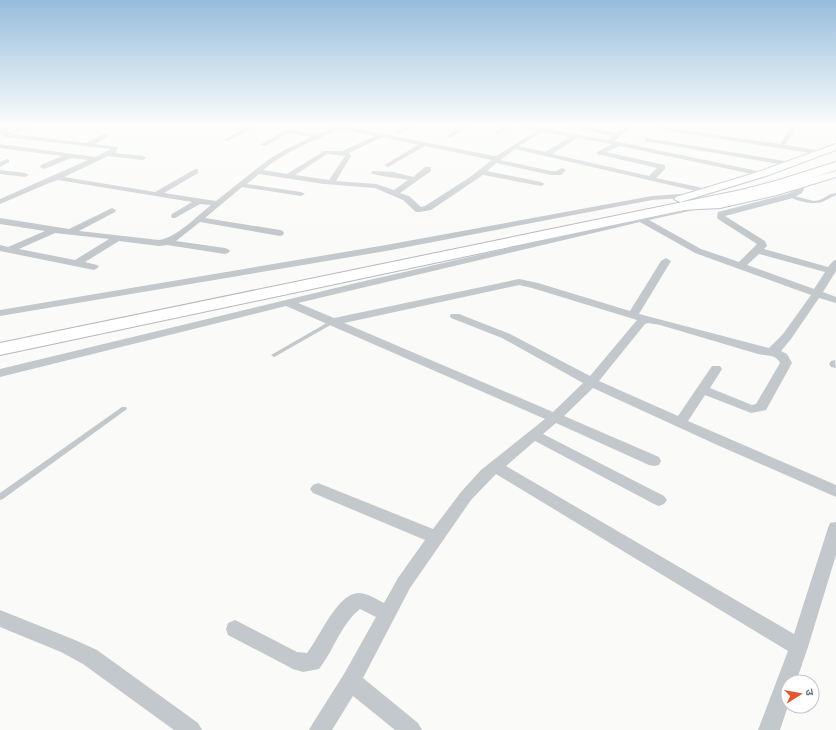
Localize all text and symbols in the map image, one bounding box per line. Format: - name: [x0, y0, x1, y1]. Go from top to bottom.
- north arrow: [780, 674, 820, 714]
- text: उ: [803, 688, 816, 697]

